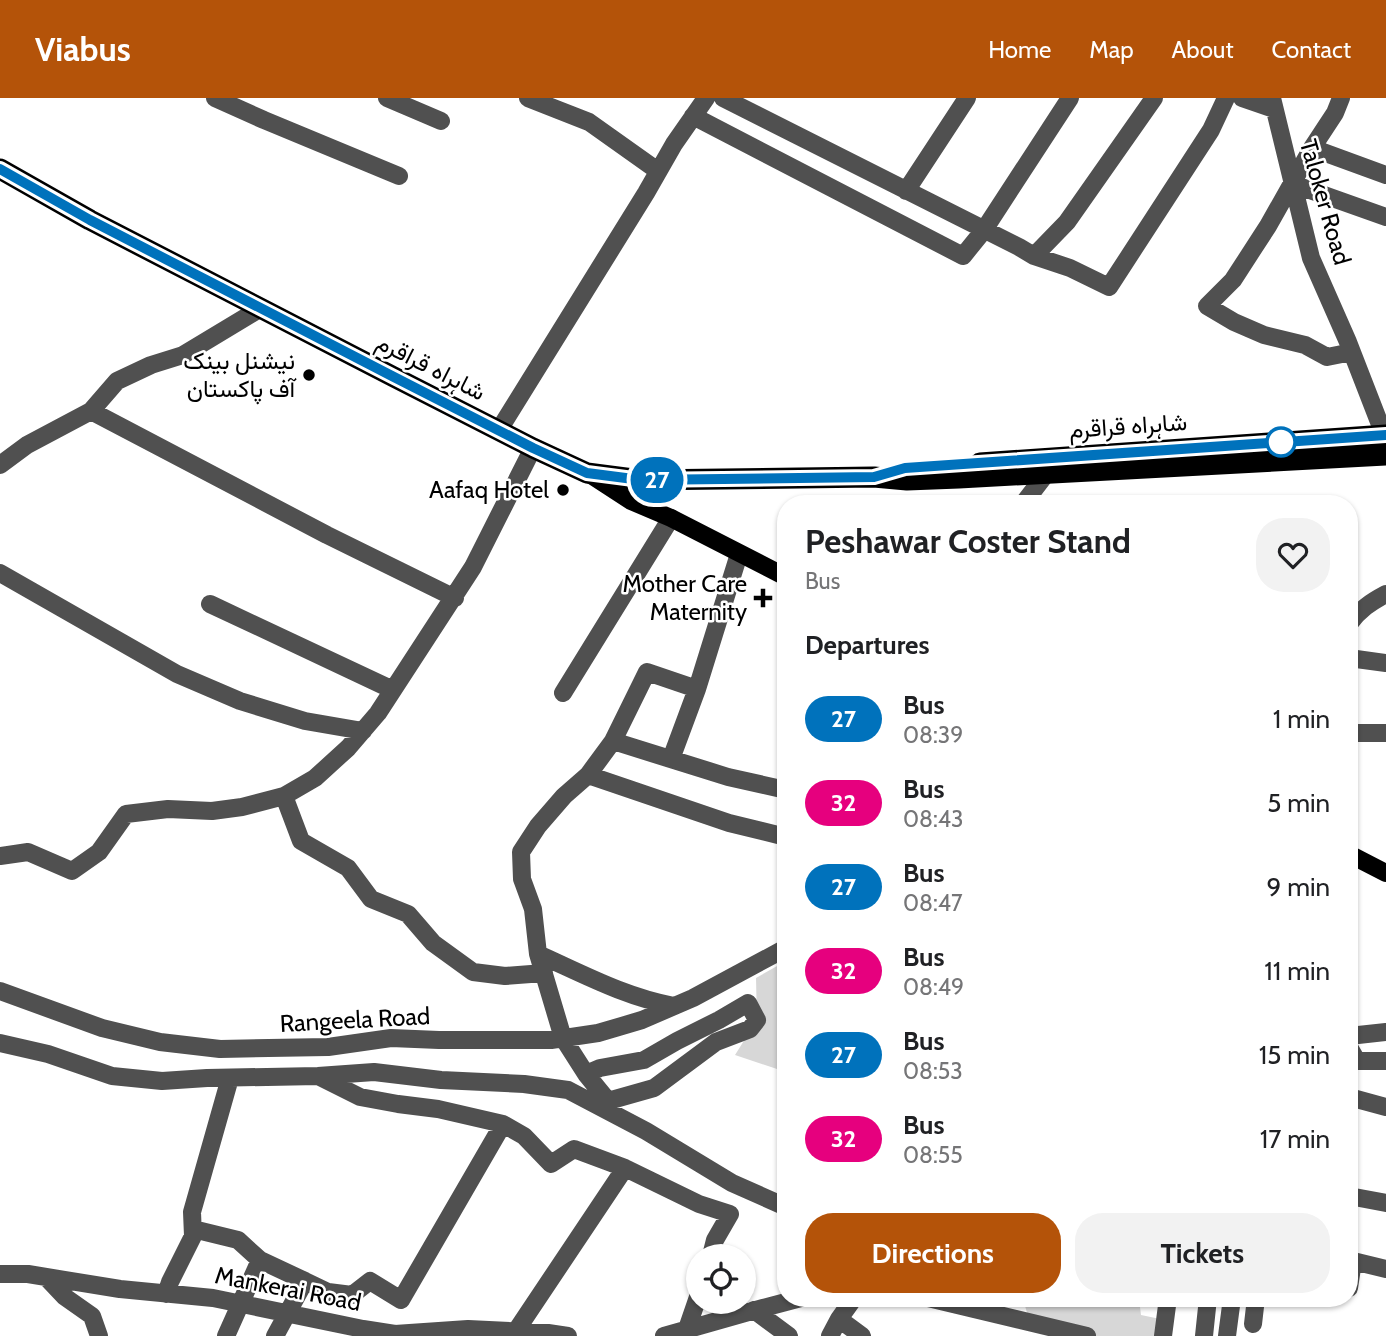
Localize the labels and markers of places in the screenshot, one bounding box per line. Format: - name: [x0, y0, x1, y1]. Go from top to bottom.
- place label: نیشنل بینک آف پاکستان: [183, 346, 297, 405]
- marker: نیشنل بینک آف پاکستان: [301, 367, 317, 383]
- unlabelled marker: [1266, 427, 1296, 457]
- place label: Aafaq Hotel: [429, 475, 549, 504]
- marker: Aafaq Hotel: [555, 482, 571, 498]
- place label: Mother Care Maternity: [623, 569, 747, 626]
- marker: Mother Care Maternity: [753, 588, 773, 608]

